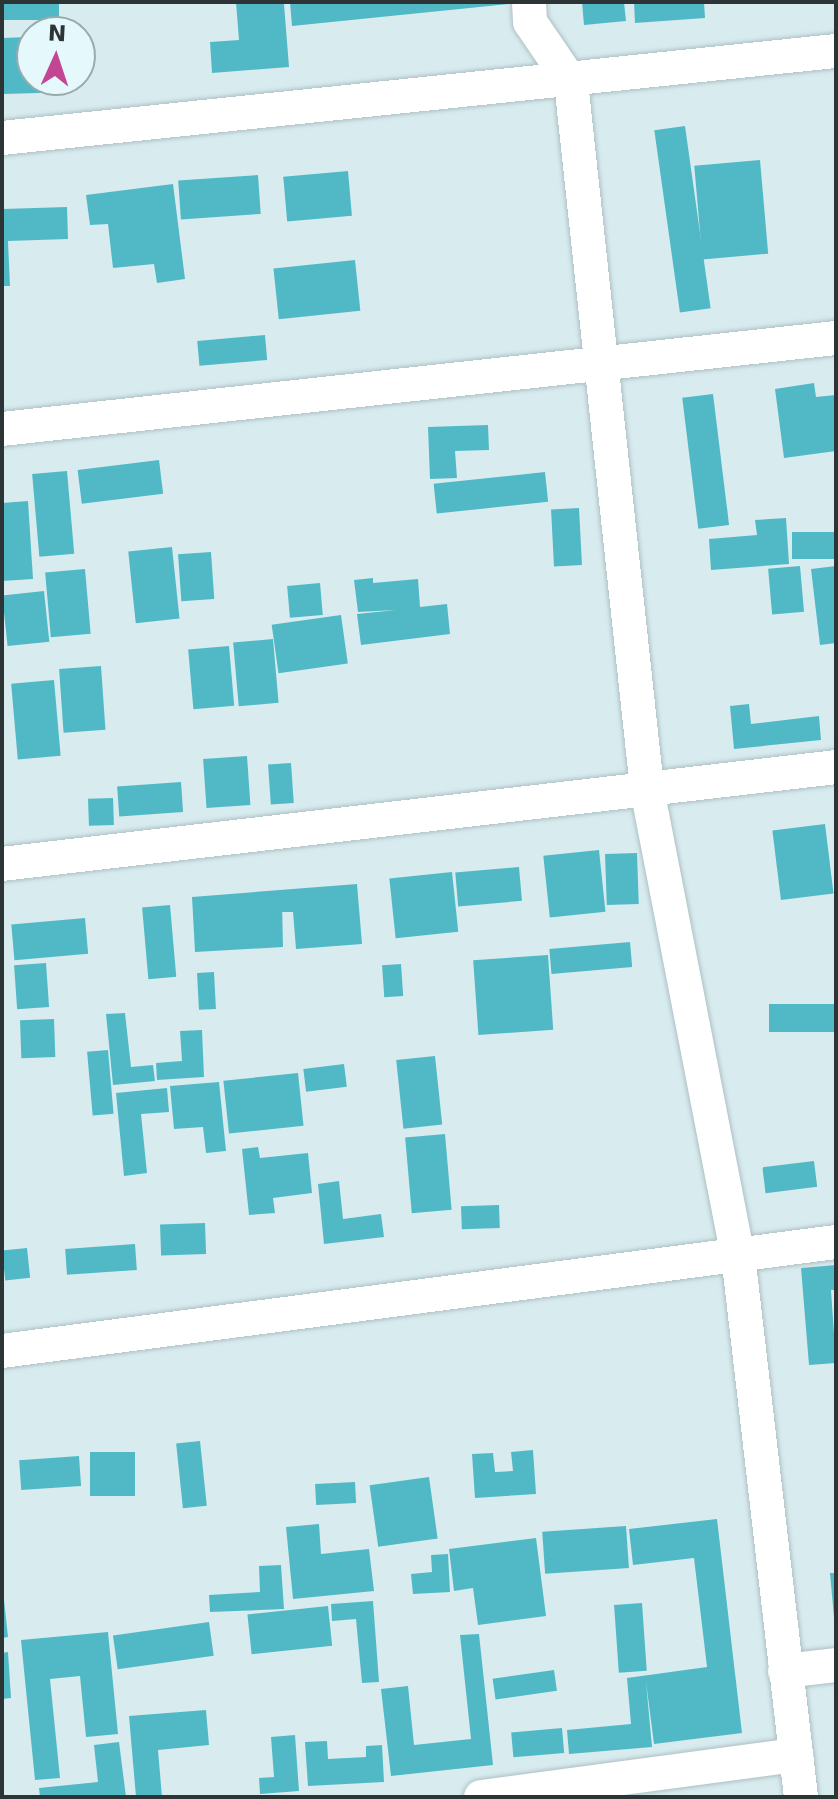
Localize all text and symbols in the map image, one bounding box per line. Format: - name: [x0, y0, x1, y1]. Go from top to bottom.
- north arrow: [16, 16, 96, 96]
- text: N: [47, 21, 67, 46]

